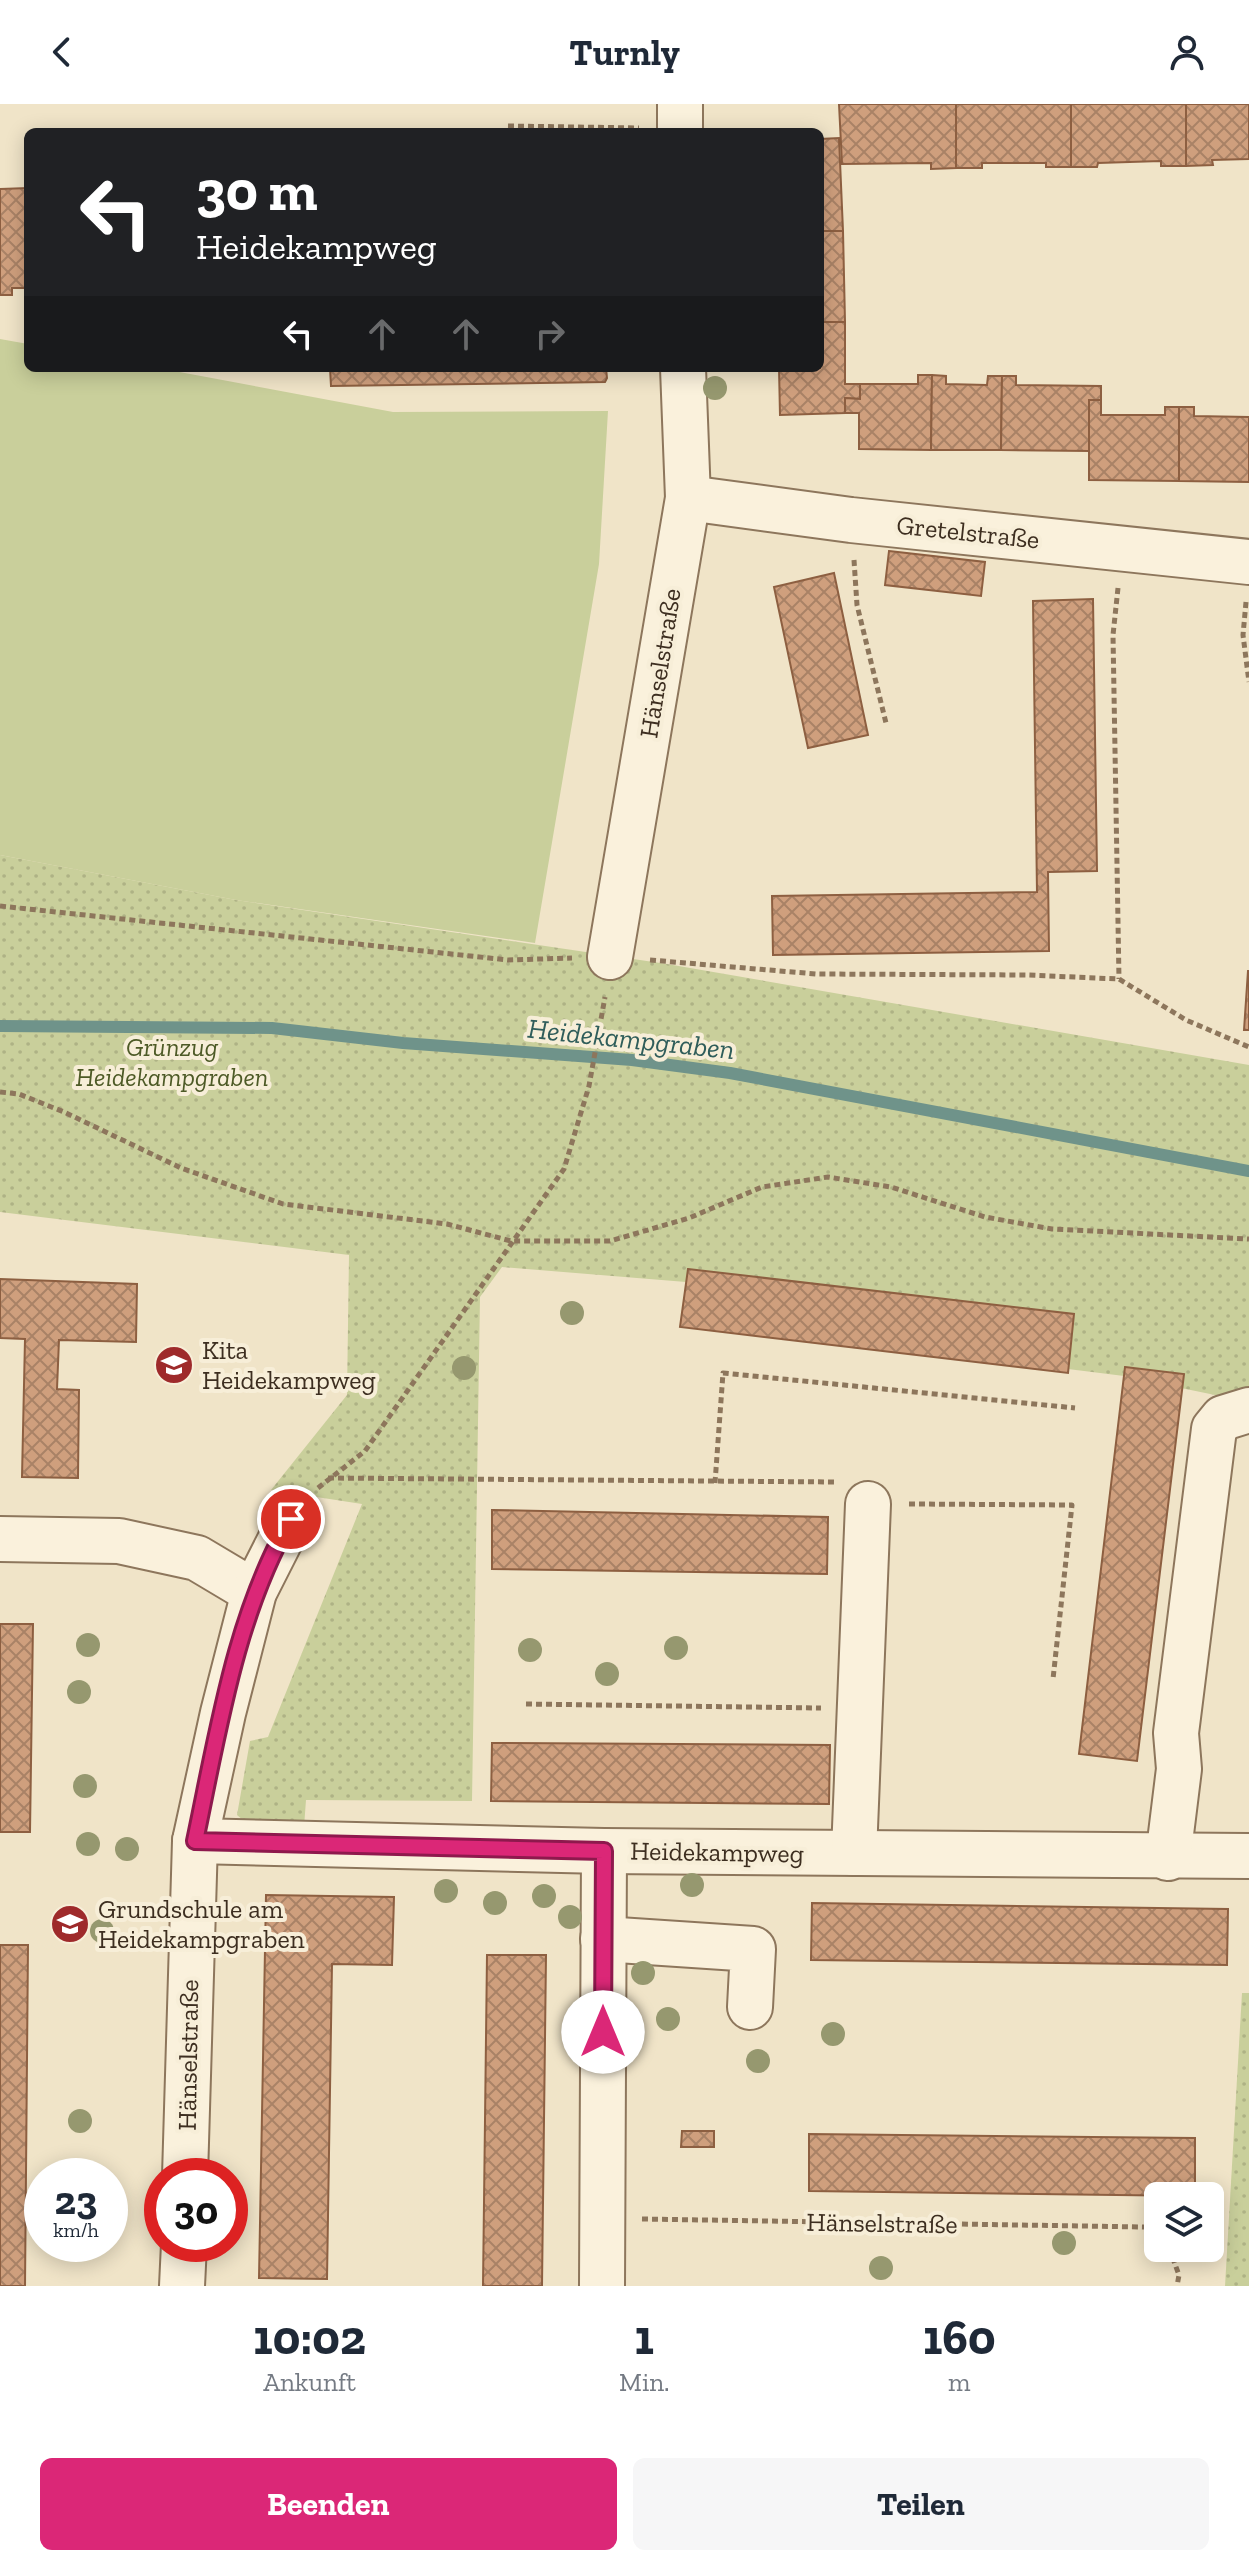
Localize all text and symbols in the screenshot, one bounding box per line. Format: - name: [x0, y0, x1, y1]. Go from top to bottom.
- icon: back: [40, 30, 84, 74]
- icon: person: [1165, 30, 1209, 74]
- text: Turnly: [569, 31, 680, 74]
- text: 30 m: [196, 157, 318, 224]
- icon: left: [64, 160, 168, 264]
- text: Heidekampweg: [196, 225, 437, 268]
- icon: left: [276, 312, 320, 356]
- icon: ahead: [360, 312, 404, 356]
- icon: ahead: [444, 312, 488, 356]
- icon: right: [528, 312, 572, 356]
- street label: Gretelstraße: [895, 509, 1041, 555]
- street label: Hänselstraße: [632, 586, 688, 740]
- water label: Heidekampgraben: [526, 1012, 736, 1066]
- park label: Grünzug Heidekampgraben: [76, 1031, 268, 1093]
- place label: Kita Heidekampweg: [202, 1334, 376, 1396]
- school or university icon: Kita Heidekampweg: [153, 1344, 195, 1386]
- pin: [257, 1485, 325, 1553]
- icon: arrive: [269, 1497, 313, 1541]
- street label: Heidekampweg: [630, 1834, 804, 1870]
- place label: Grundschule am Heidekampgraben: [98, 1893, 305, 1955]
- school or university icon: Grundschule am Heidekampgraben: [49, 1903, 91, 1945]
- street label: Hänselstraße: [171, 1979, 205, 2131]
- position arrow: [561, 1990, 645, 2074]
- speed limit sign: 30: [144, 2158, 248, 2262]
- text: 23: [55, 2176, 97, 2224]
- map controls: [1144, 2182, 1224, 2262]
- button: layers: [1144, 2182, 1224, 2262]
- street label: Hänselstraße: [806, 2206, 958, 2240]
- text: km/h: [53, 2218, 99, 2242]
- text: 10:02: [253, 2309, 366, 2366]
- text: 1: [635, 2309, 654, 2366]
- text: 160: [923, 2309, 996, 2366]
- text: Ankunft: [263, 2366, 356, 2398]
- text: Min.: [619, 2366, 670, 2398]
- text: m: [948, 2366, 970, 2398]
- button: Beenden: [40, 2458, 617, 2550]
- button: Teilen: [633, 2458, 1209, 2550]

